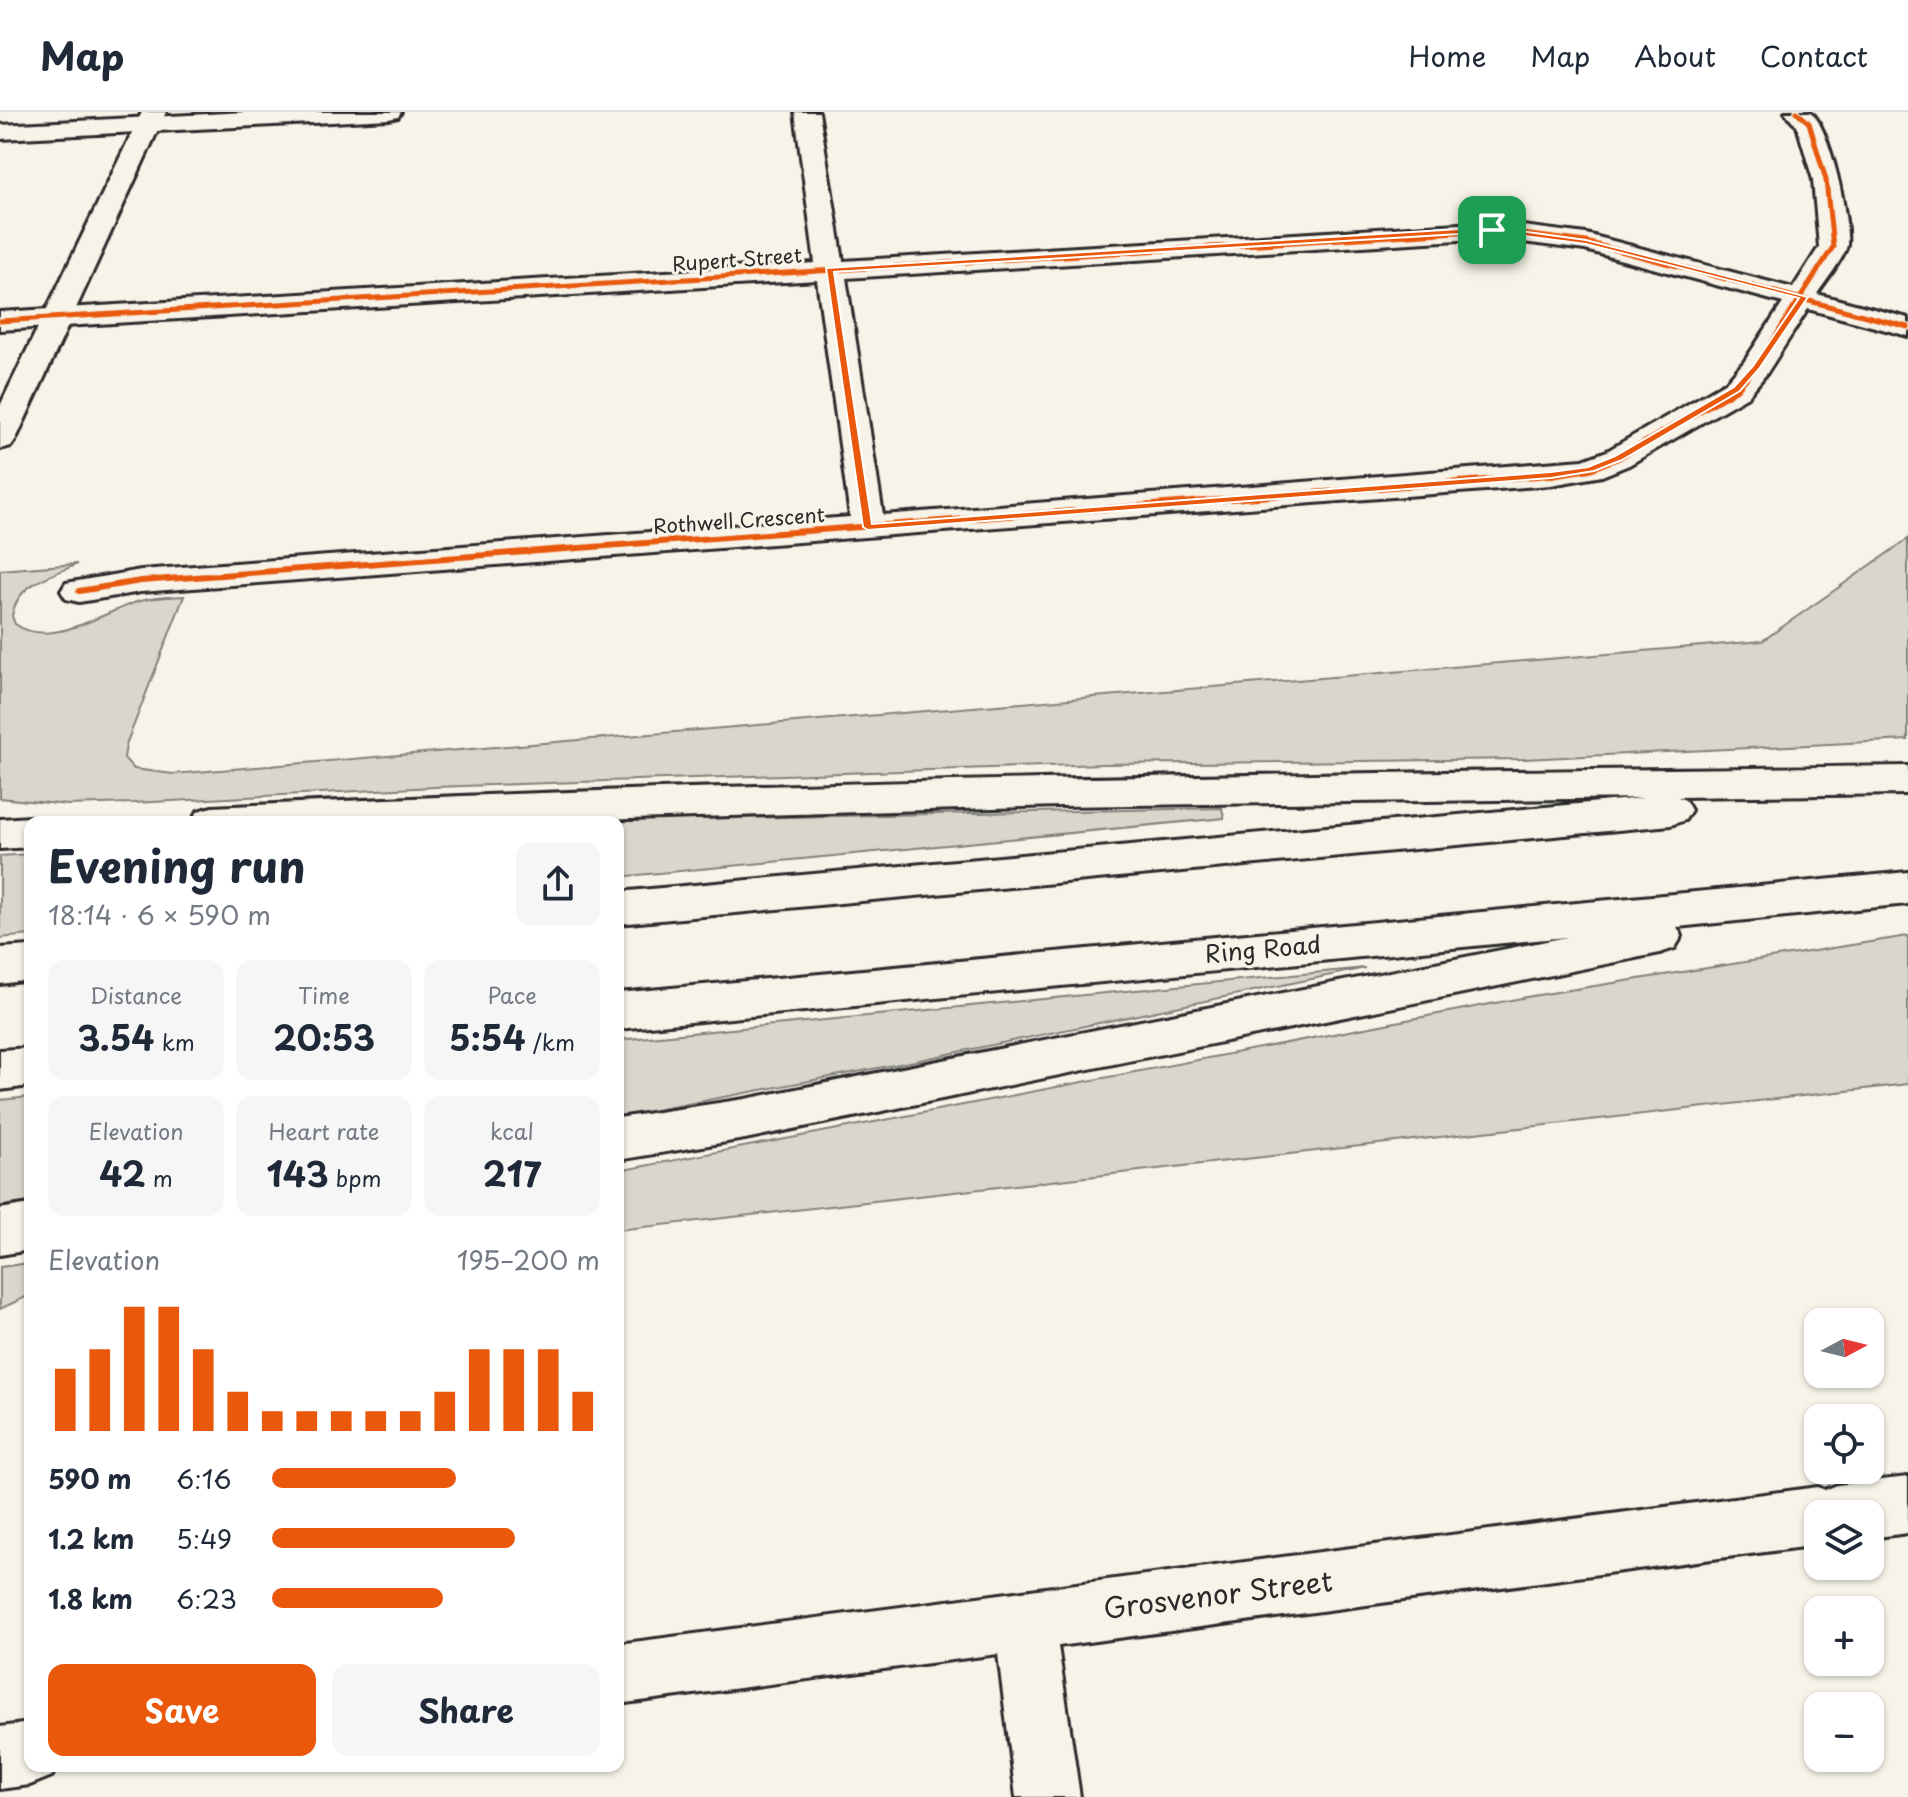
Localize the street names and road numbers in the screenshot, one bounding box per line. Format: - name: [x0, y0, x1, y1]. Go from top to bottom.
- street label: Rupert Street: [671, 240, 803, 278]
- street label: Rothwell Crescent: [652, 499, 826, 541]
- street label: Ring Road: [1203, 925, 1322, 971]
- street label: Grosvenor Street: [1101, 1558, 1335, 1629]

